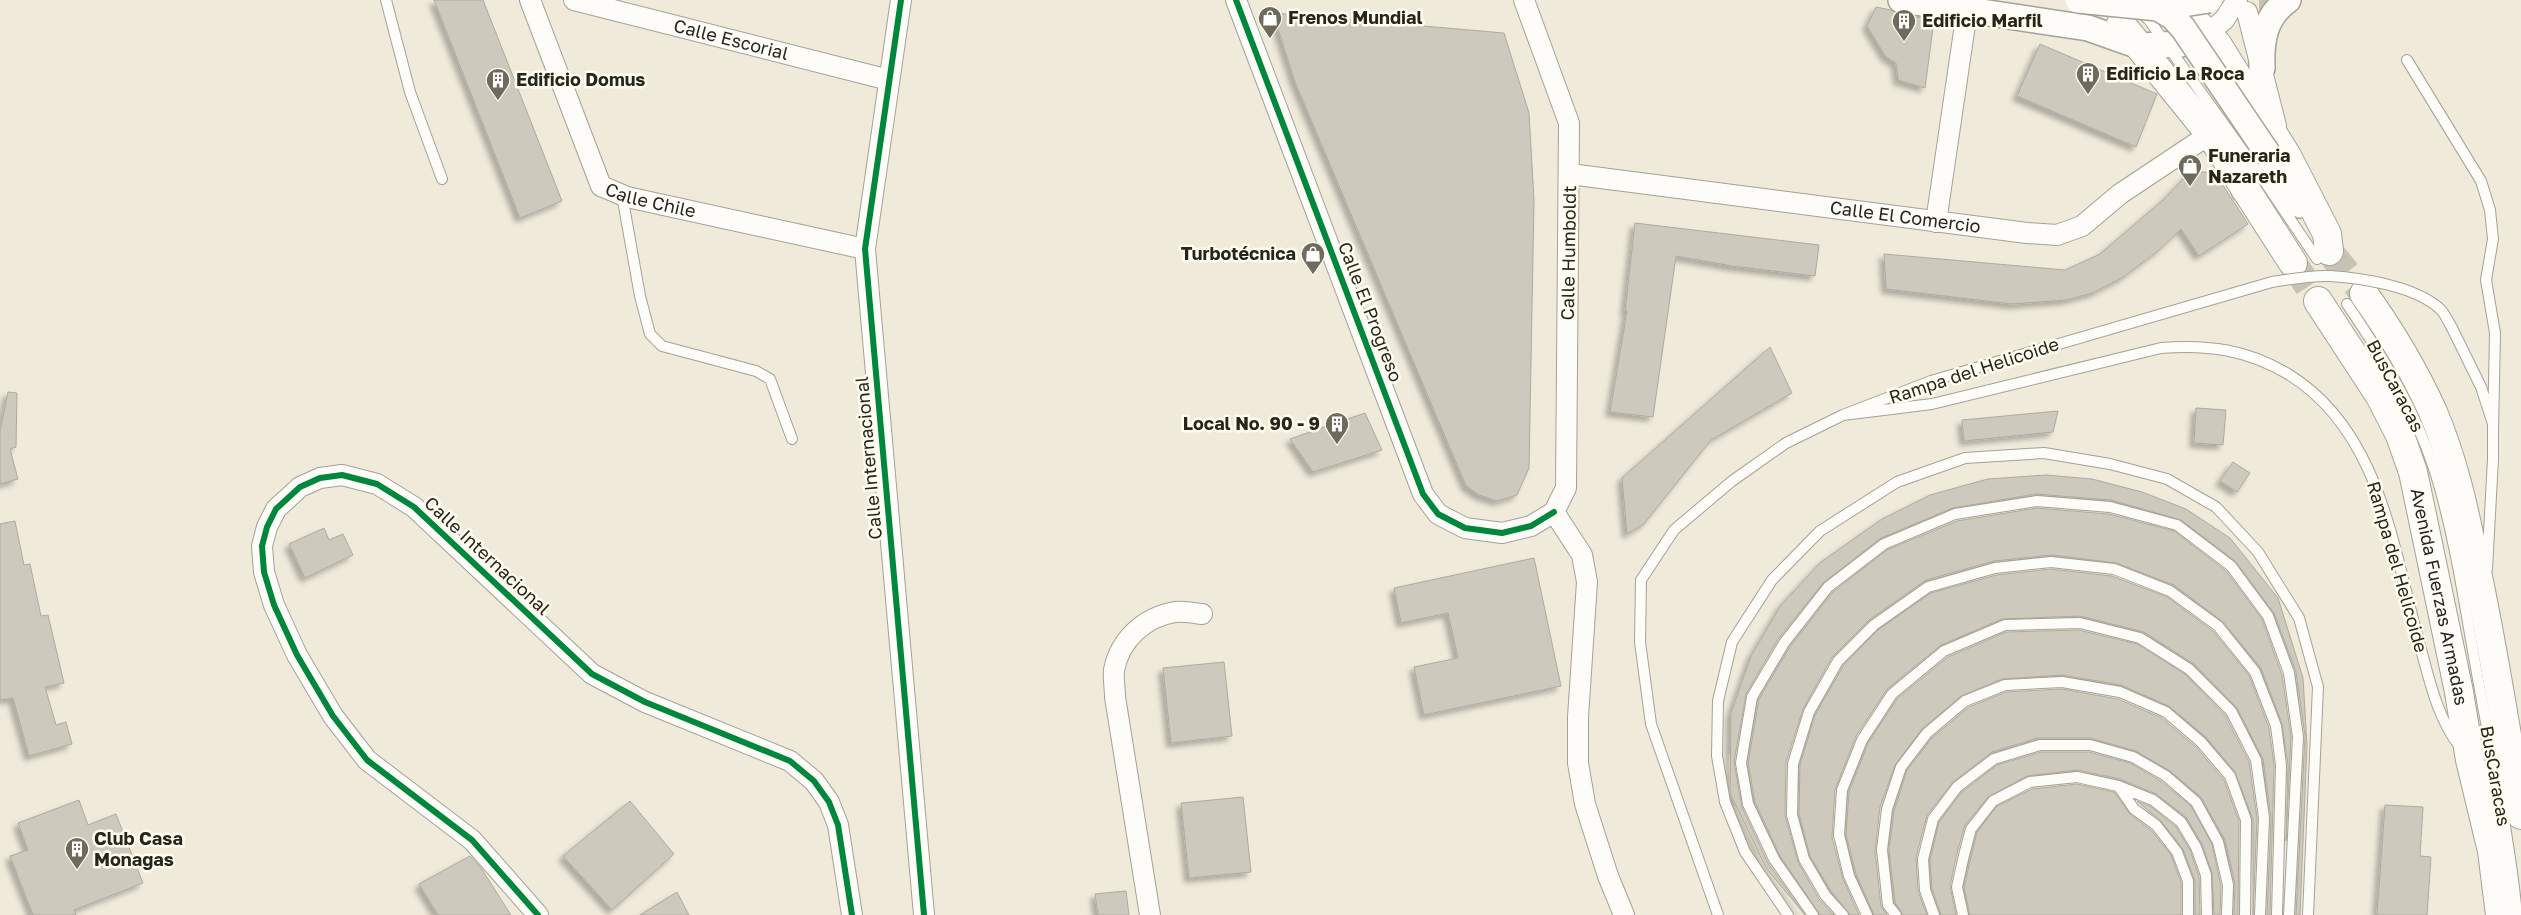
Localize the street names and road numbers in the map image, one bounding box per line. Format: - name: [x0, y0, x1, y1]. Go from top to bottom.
- street label: Calle Escorial: [672, 14, 791, 64]
- street label: Calle Chile: [602, 177, 698, 222]
- street label: Calle Humboldt: [1556, 185, 1580, 321]
- street label: Calle El Comercio: [1829, 196, 1982, 237]
- street label: Calle El Progreso: [1334, 239, 1408, 385]
- street label: Rampa del Helicoide: [1886, 332, 2061, 408]
- street label: BusCaracas: [2362, 336, 2429, 435]
- street label: Calle Internacional: [850, 375, 886, 541]
- street label: Rampa del Helicoide: [2363, 478, 2433, 655]
- street label: Avenida Fuerzas Armadas: [2407, 486, 2473, 707]
- street label: Calle Internacional: [420, 491, 555, 619]
- street label: BusCaracas: [2476, 724, 2516, 828]

